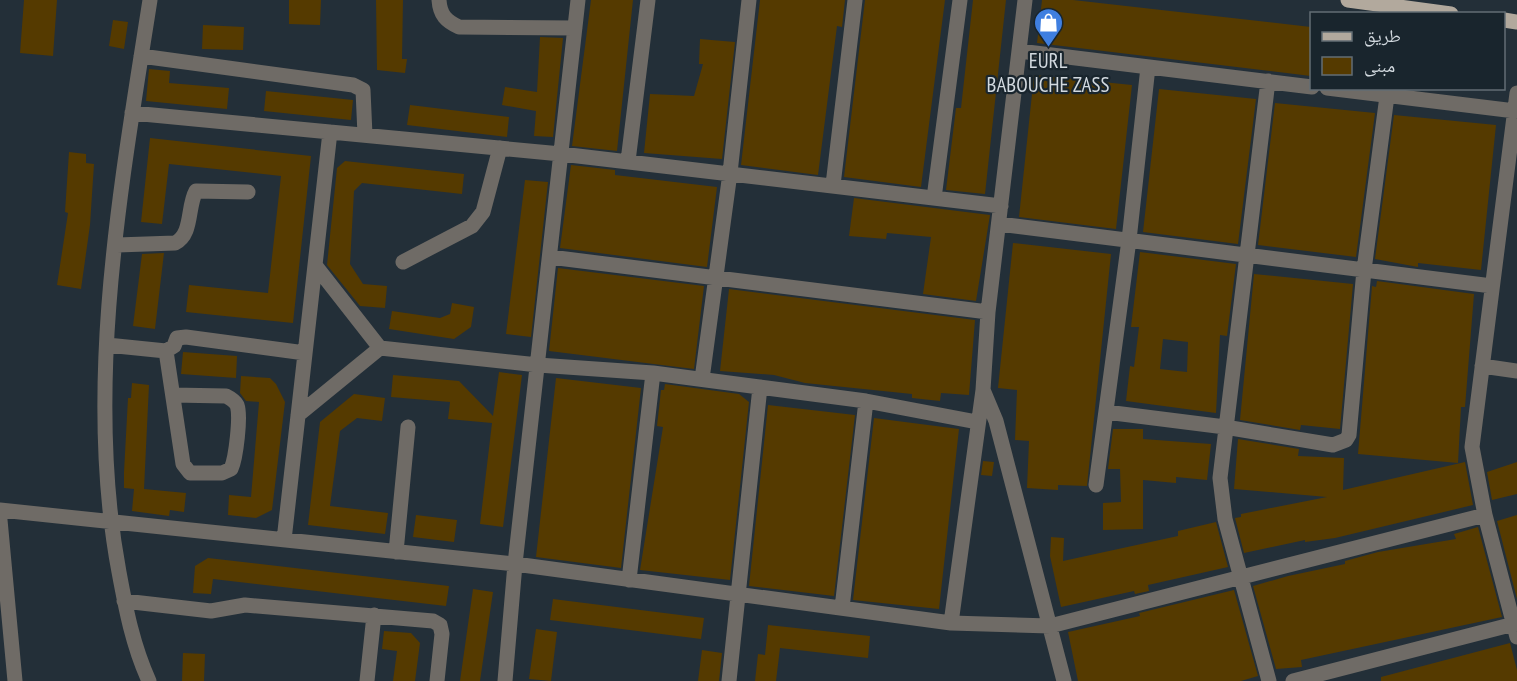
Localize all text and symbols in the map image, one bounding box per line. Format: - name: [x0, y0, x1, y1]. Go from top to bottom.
- shop icon: EURL BABOUCHE ZASS: [1032, 6, 1064, 48]
- legend: [1310, 12, 1505, 90]
- text: طريق: [1364, 24, 1401, 47]
- place label: EURL BABOUCHE ZASS: [987, 47, 1109, 98]
- text: مبنى: [1364, 54, 1395, 77]

